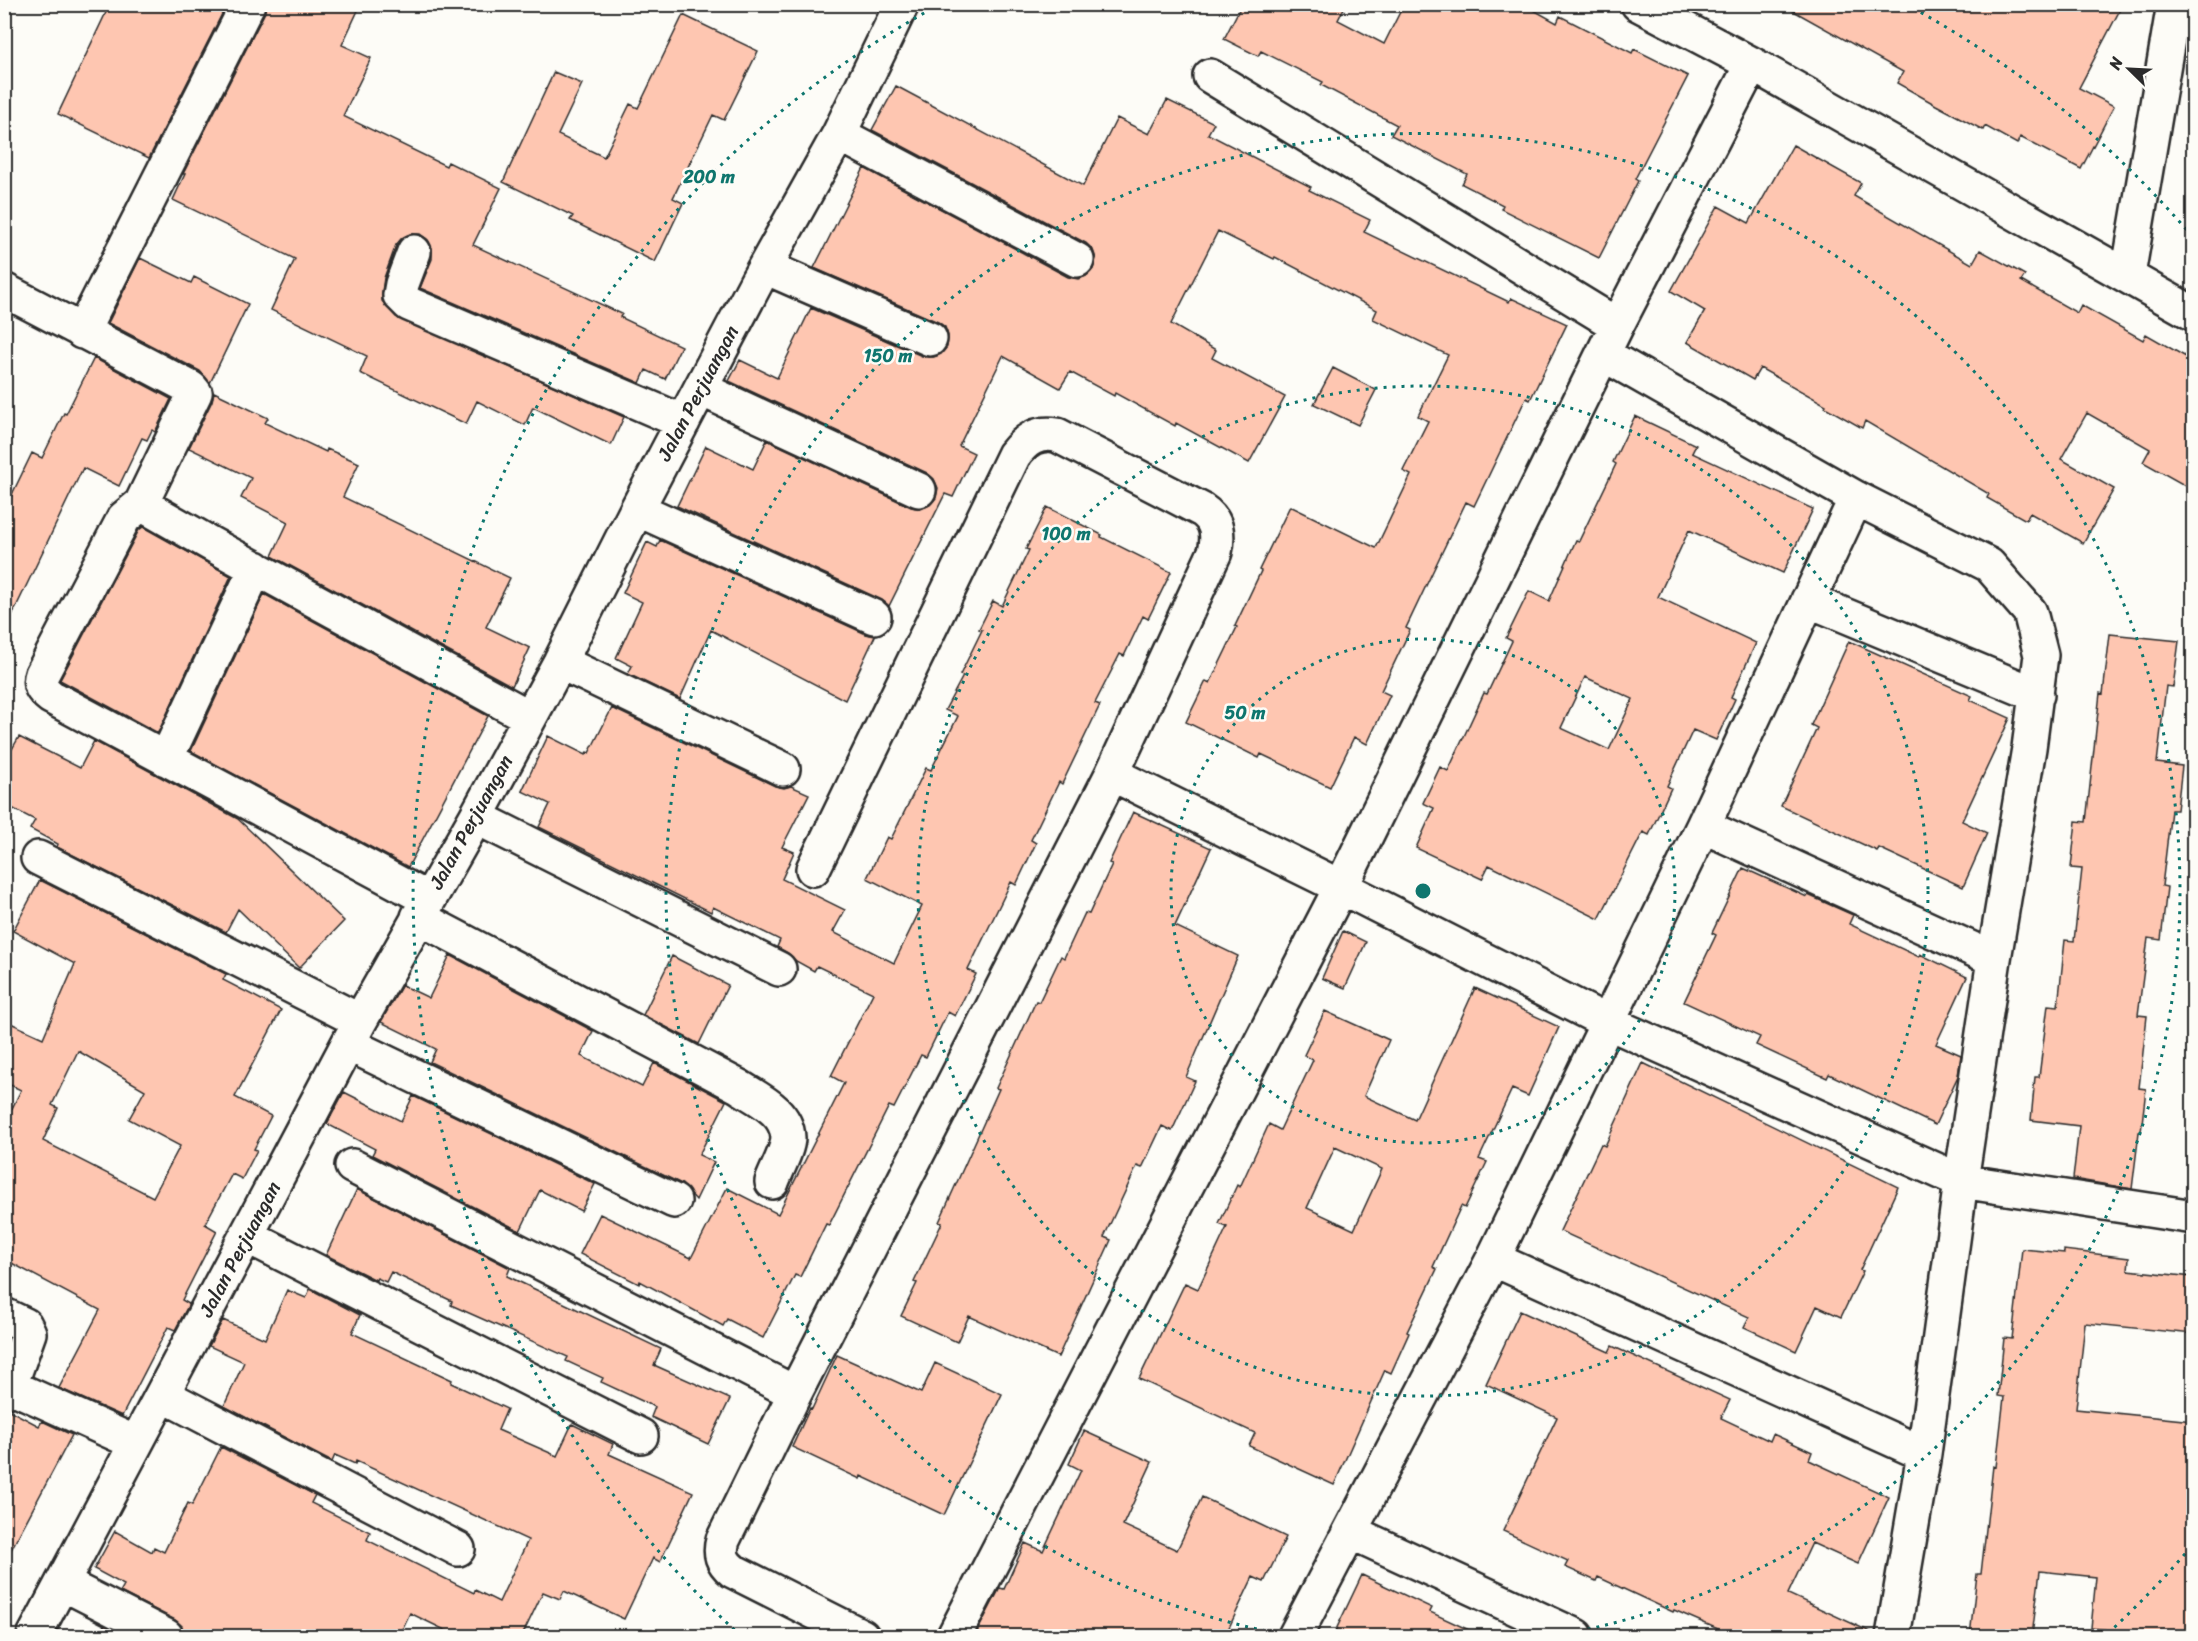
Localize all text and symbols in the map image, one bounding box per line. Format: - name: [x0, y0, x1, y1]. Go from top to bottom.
- north arrow: [2099, 39, 2159, 99]
- text: N: [2100, 51, 2132, 75]
- text: 200 m: [682, 161, 735, 193]
- street label: Jalan Perjuangan: [647, 319, 749, 468]
- text: 150 m: [864, 340, 912, 372]
- text: 100 m: [1042, 518, 1091, 550]
- text: 50 m: [1225, 697, 1266, 729]
- street label: Jalan Perjuangan: [419, 748, 523, 897]
- centre of rings: [1413, 881, 1433, 901]
- street label: Jalan Perjuangan: [189, 1175, 291, 1324]

